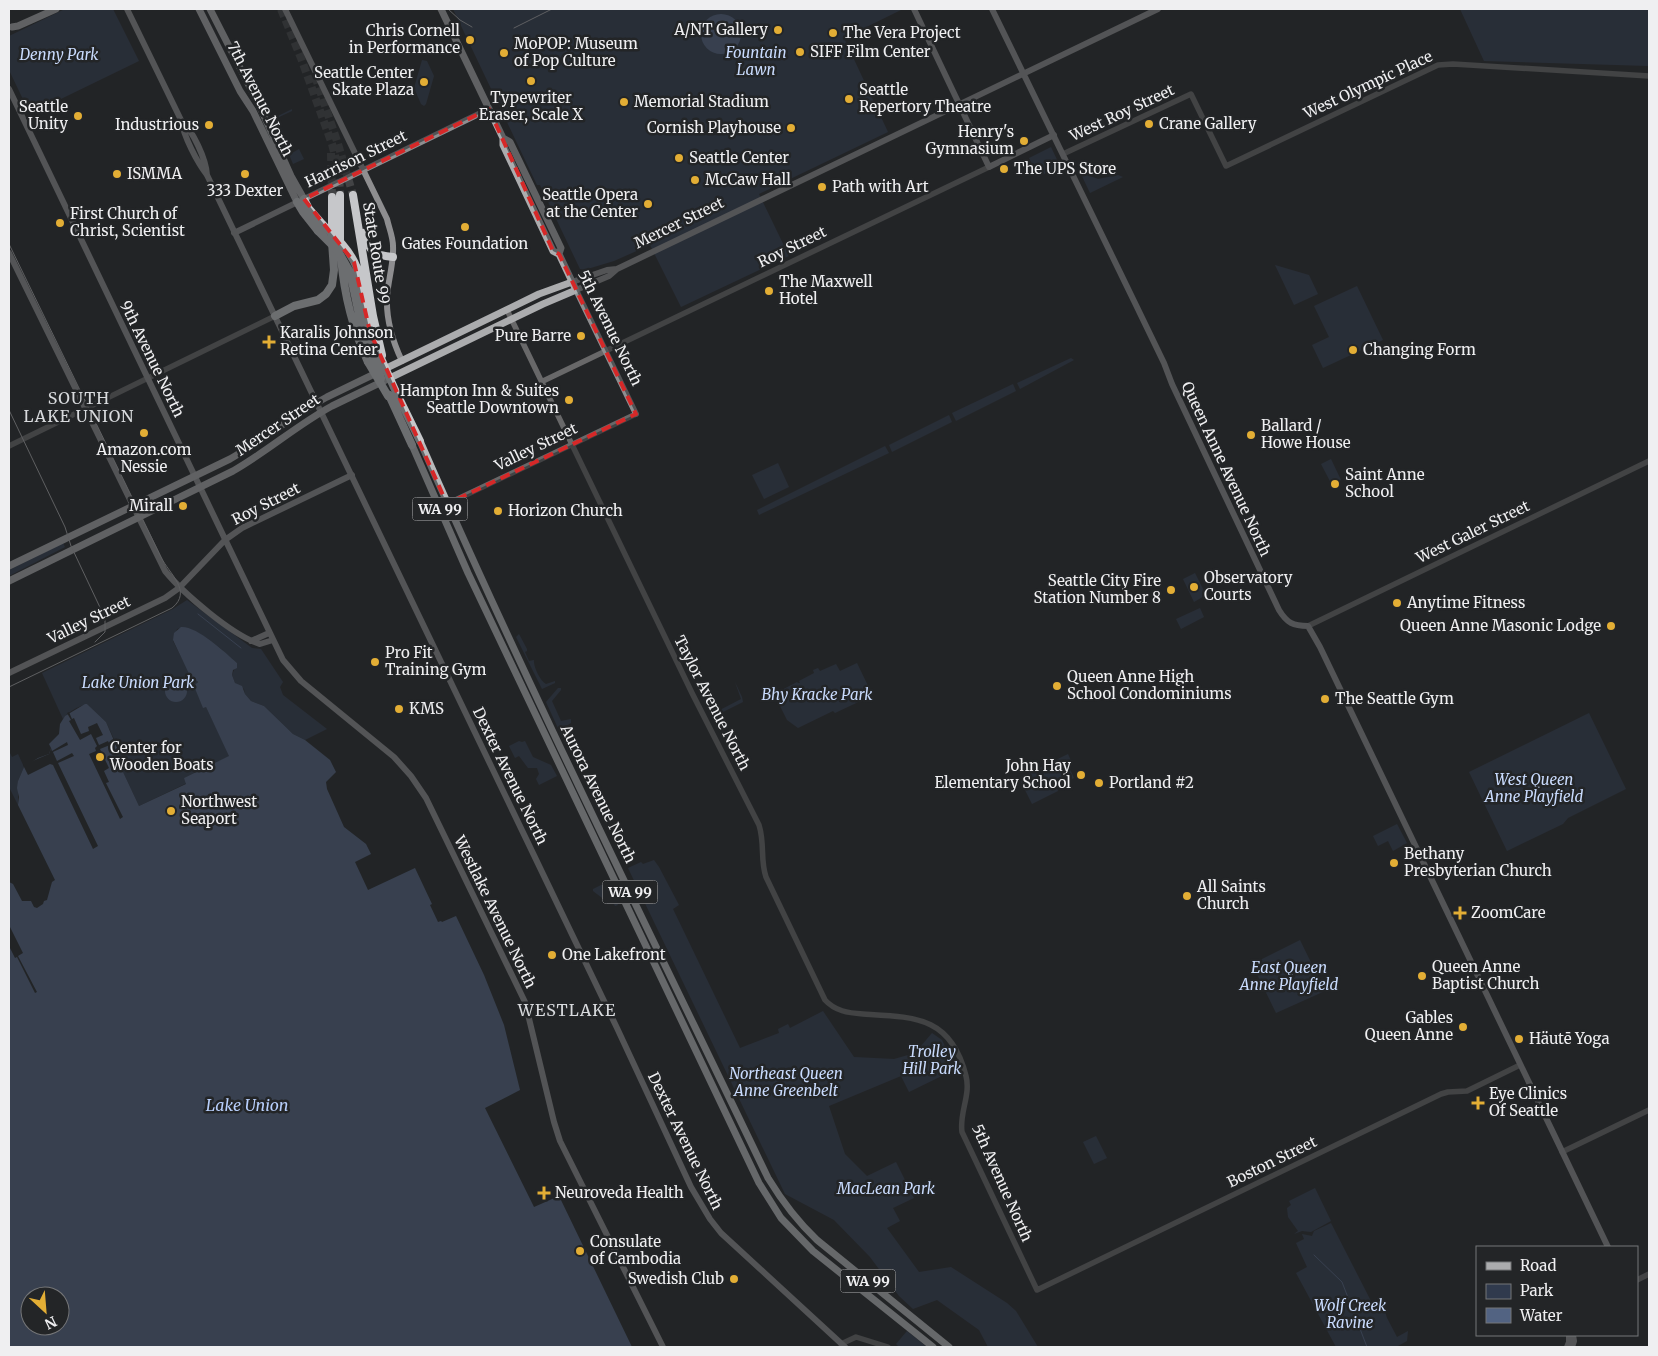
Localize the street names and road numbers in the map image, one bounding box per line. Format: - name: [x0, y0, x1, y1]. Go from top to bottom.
- street label: 7th Avenue North: [223, 38, 298, 159]
- street label: West Olympic Place: [1299, 46, 1435, 123]
- street label: West Roy Street: [1066, 80, 1177, 145]
- street label: Harrison Street: [302, 126, 410, 191]
- street label: Mercer Street: [631, 193, 727, 252]
- street label: State Route 99: [359, 201, 394, 305]
- street label: Roy Street: [754, 222, 829, 271]
- street label: 5th Avenue North: [574, 267, 647, 389]
- street label: 9th Avenue North: [116, 297, 189, 420]
- street label: Queen Anne Avenue North: [1178, 378, 1275, 559]
- street label: Mercer Street: [232, 389, 324, 460]
- street label: Valley Street: [490, 418, 580, 475]
- street label: Roy Street: [228, 478, 303, 529]
- street label: West Galer Street: [1412, 496, 1533, 568]
- road number: WA 99: [412, 498, 468, 520]
- street label: Valley Street: [43, 591, 133, 648]
- street label: Taylor Avenue North: [670, 632, 755, 773]
- street label: Dexter Avenue North: [469, 704, 552, 848]
- street label: Aurora Avenue North: [556, 721, 640, 866]
- street label: Westlake Avenue North: [450, 831, 541, 991]
- road number: WA 99: [602, 880, 658, 904]
- street label: Dexter Avenue North: [644, 1069, 727, 1213]
- street label: 5th Avenue North: [968, 1121, 1037, 1244]
- street label: Boston Street: [1224, 1132, 1320, 1191]
- road number: WA 99: [840, 1270, 896, 1292]

